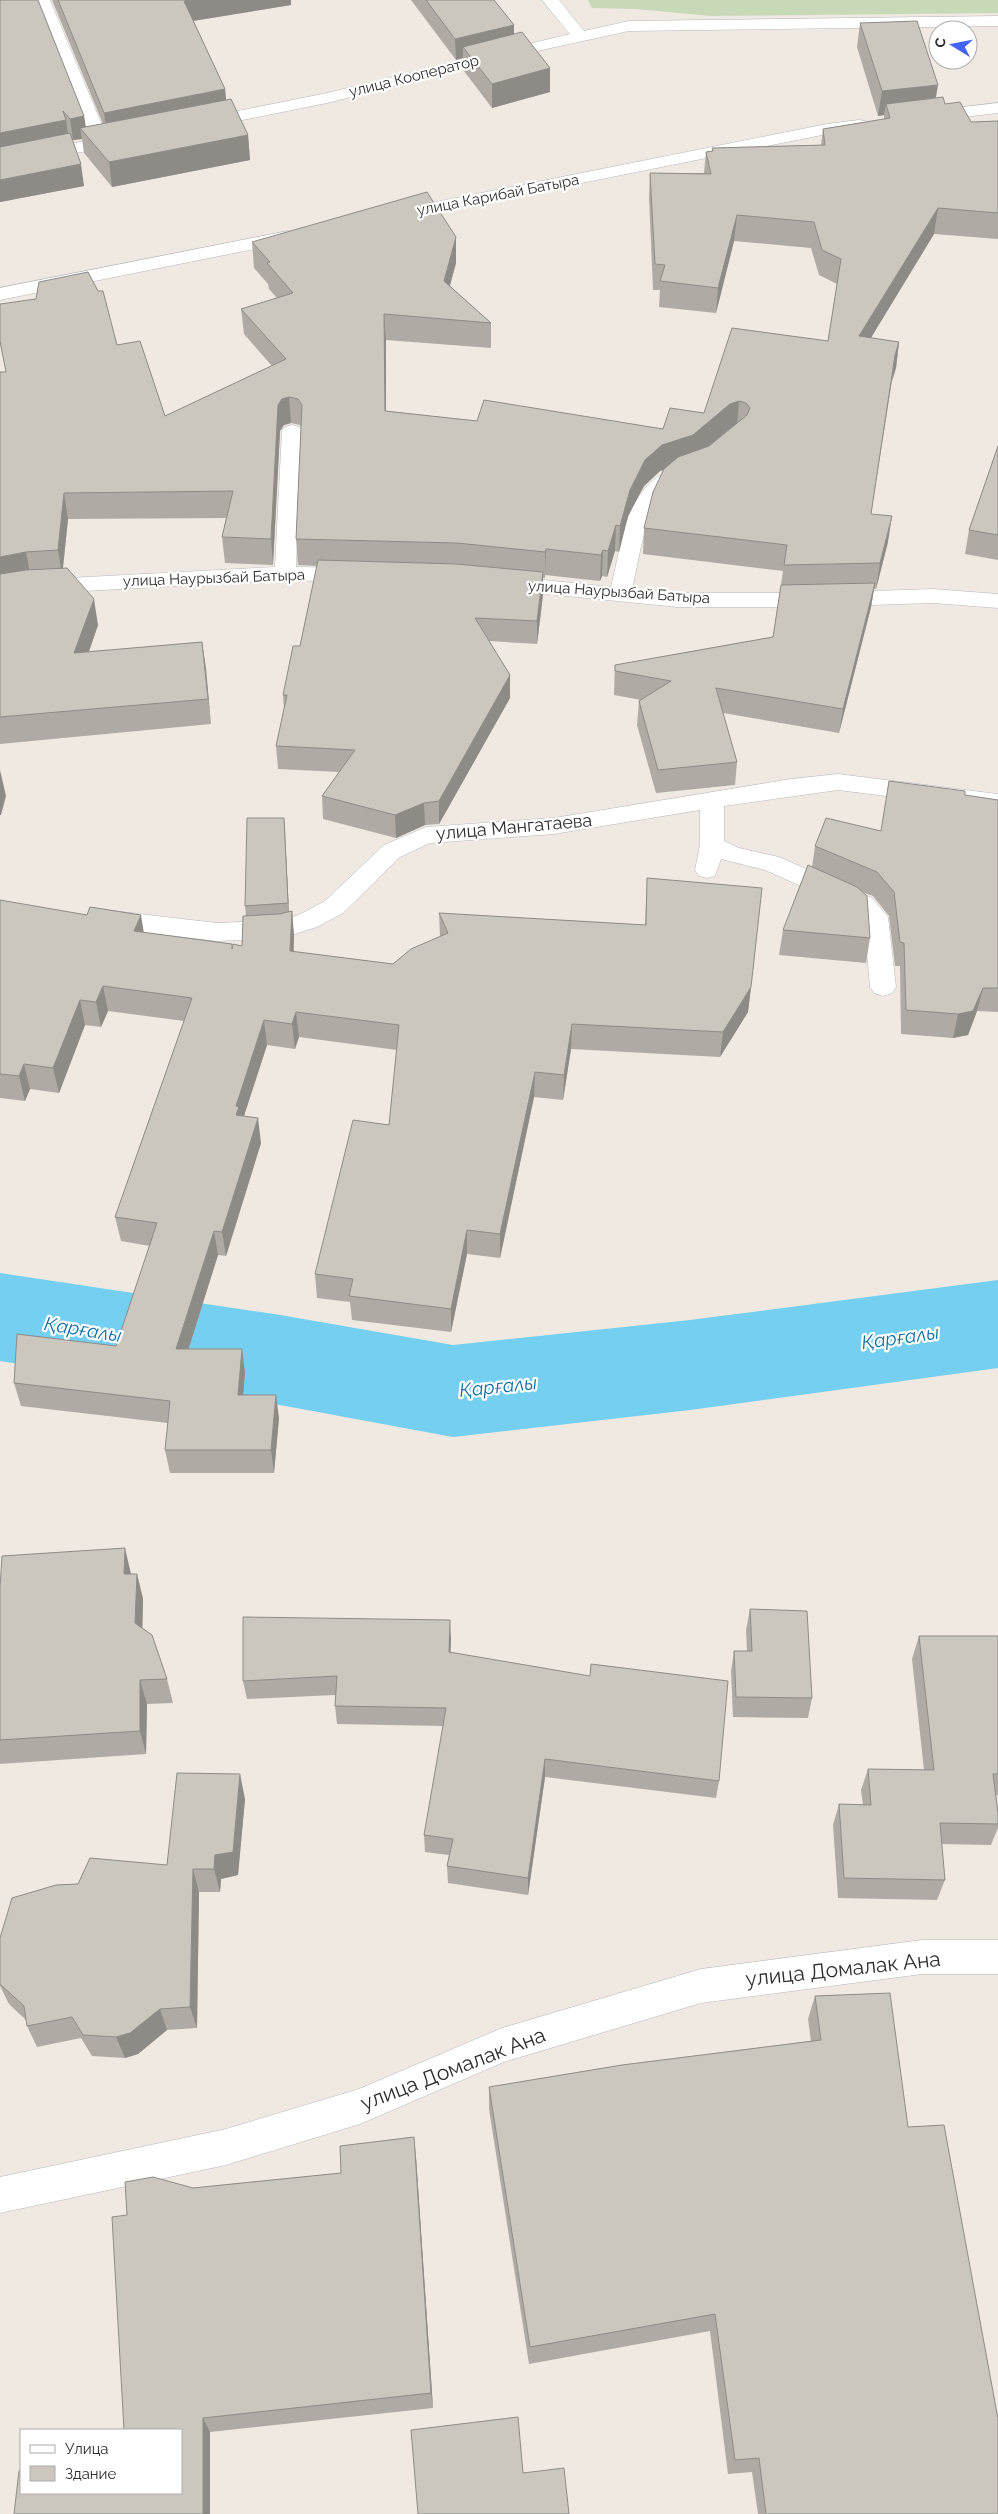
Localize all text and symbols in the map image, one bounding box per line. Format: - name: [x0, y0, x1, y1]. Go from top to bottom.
- north arrow: [928, 20, 978, 70]
- text: С: [931, 36, 949, 49]
- street label: улица Кооператор: [347, 51, 481, 101]
- street label: улица Карибай Батыра: [415, 170, 581, 220]
- street label: улица Наурызбай Батыра: [123, 566, 305, 590]
- street label: улица Наурызбай Батыра: [527, 577, 711, 607]
- street label: улица Мангатаева: [435, 809, 593, 844]
- water label: Қарғалы: [43, 1312, 123, 1346]
- water label: Қарғалы: [860, 1321, 940, 1353]
- water label: Қарғалы: [458, 1371, 538, 1401]
- street label: улица Домалак Ана: [744, 1946, 942, 1991]
- street label: улица Домалак Ана: [357, 2022, 549, 2115]
- legend: [20, 2429, 182, 2494]
- text: Улица: [65, 2440, 109, 2458]
- text: Здание: [65, 2465, 117, 2483]

